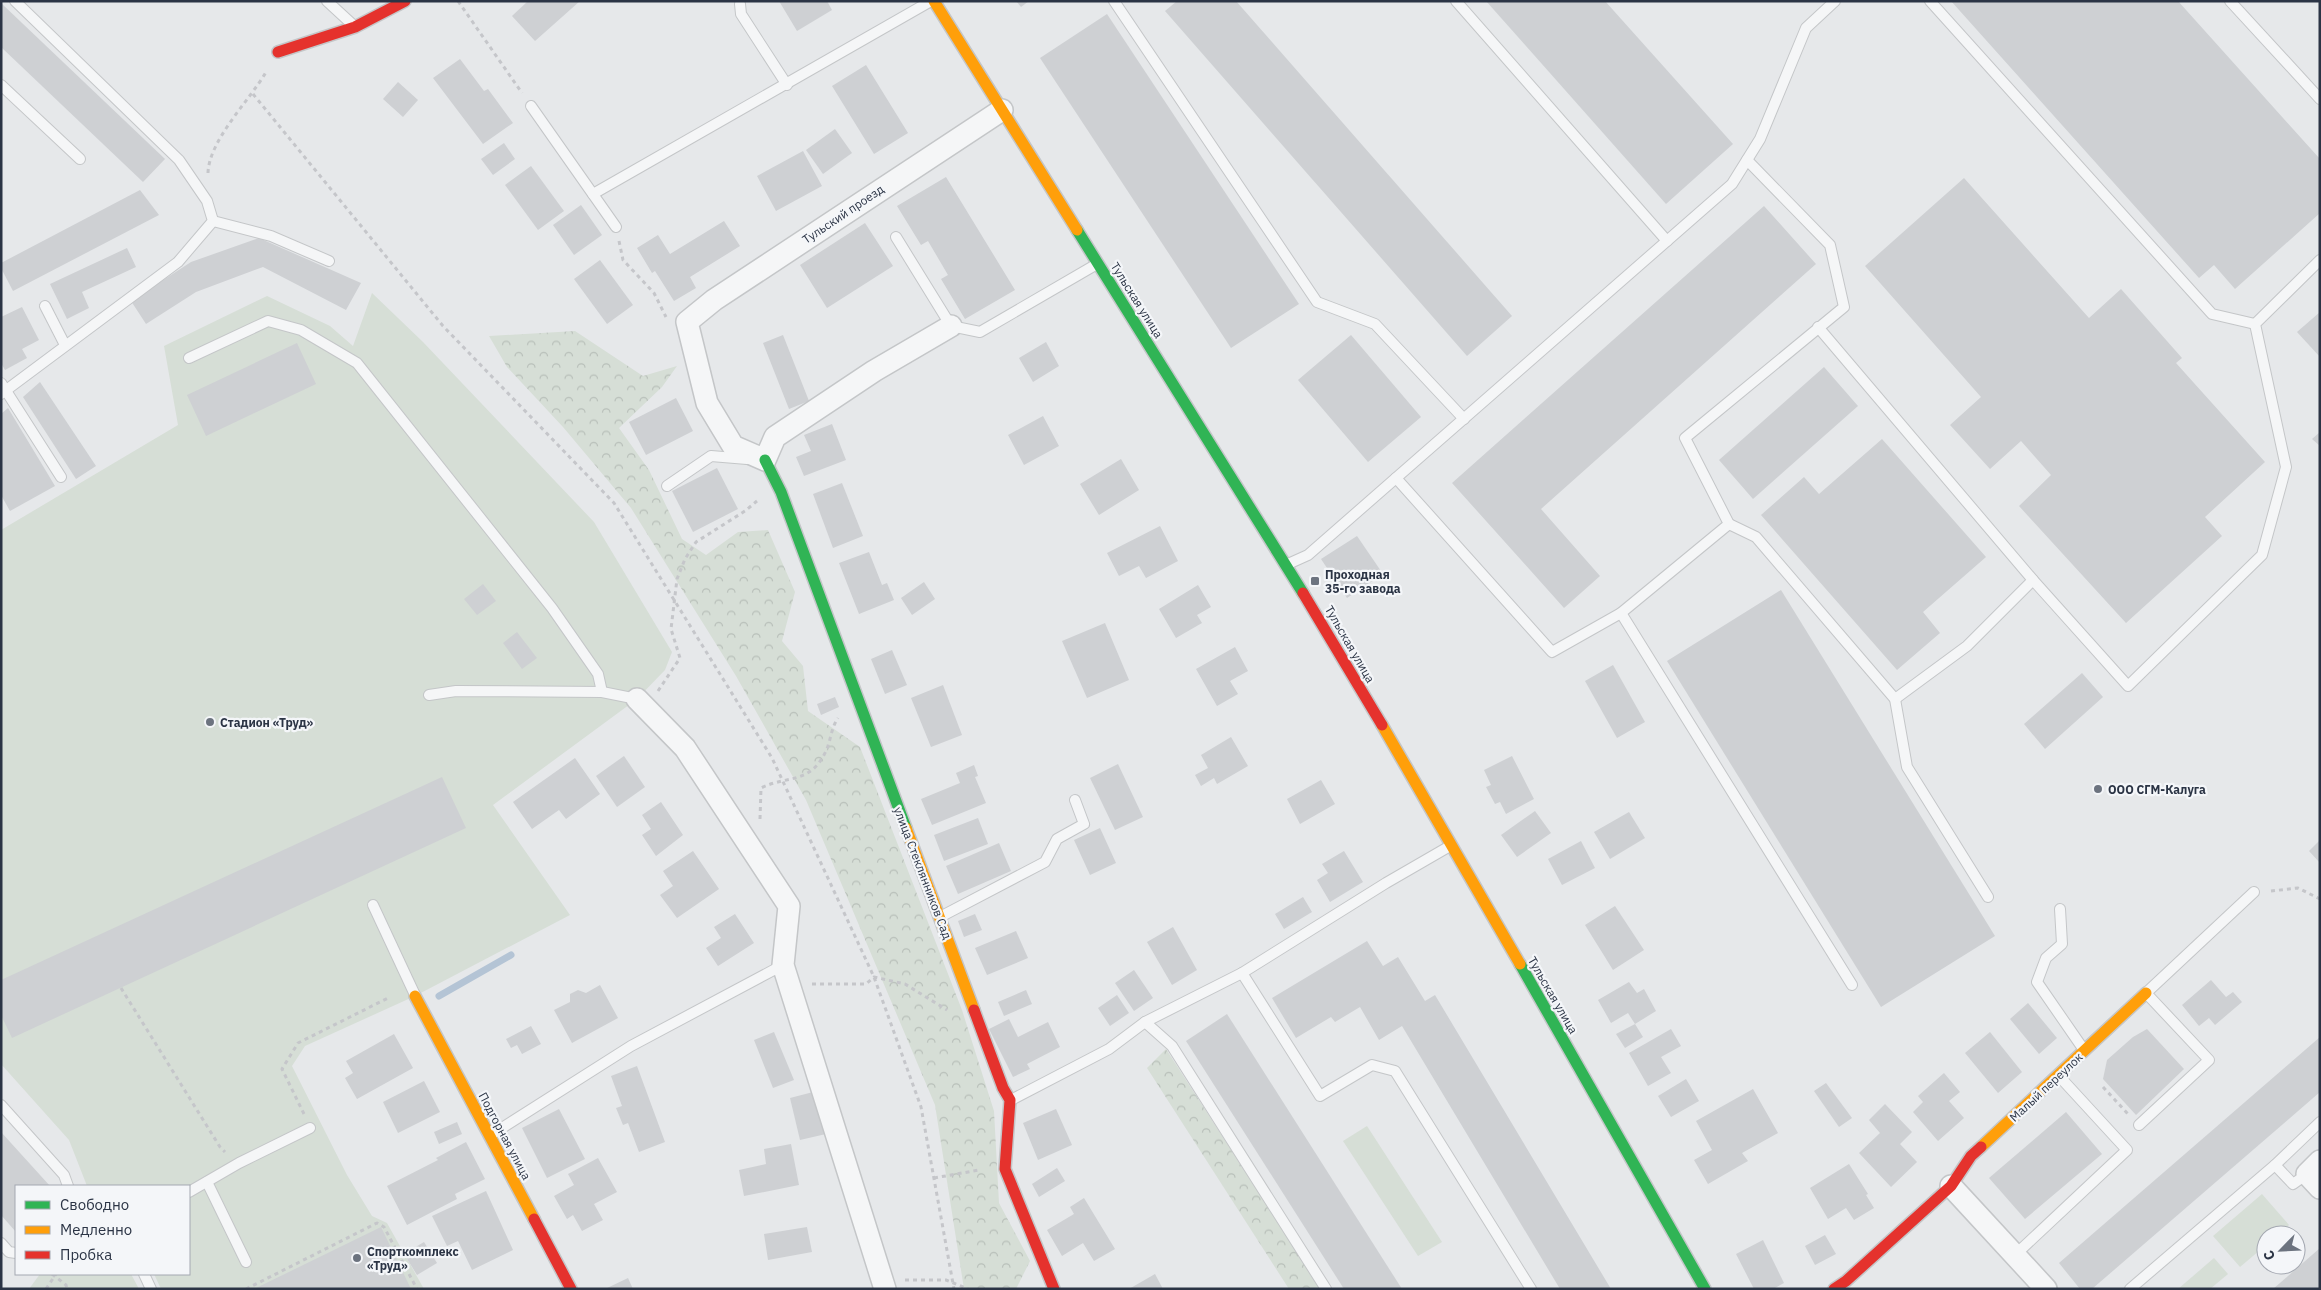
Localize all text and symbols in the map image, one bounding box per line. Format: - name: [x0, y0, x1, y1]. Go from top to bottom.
- street label: Тульский проезд: [799, 181, 887, 247]
- street label: Тульская улица: [1108, 259, 1167, 341]
- place label: Проходная 35-го завода: [1325, 567, 1401, 596]
- marker: Проходная 35-го завода: [1309, 575, 1321, 587]
- street label: Тульская улица: [1322, 603, 1378, 686]
- place label: Стадион «Труд»: [220, 715, 314, 730]
- marker: Стадион «Труд»: [204, 716, 216, 728]
- place label: ООО СГМ-Калуга: [2108, 782, 2206, 797]
- marker: ООО СГМ-Калуга: [2092, 783, 2104, 795]
- street label: улица Стеклянников Сад: [891, 805, 955, 941]
- street label: Тульская улица: [1525, 954, 1581, 1037]
- street label: Малый переулок: [2006, 1049, 2086, 1125]
- street label: Подгорная улица: [476, 1090, 535, 1183]
- legend: [15, 1185, 190, 1275]
- text: Свободно: [60, 1195, 129, 1214]
- text: Медленно: [60, 1220, 132, 1239]
- north arrow: [2256, 1225, 2306, 1275]
- place label: Спорткомплекс «Труд»: [367, 1244, 459, 1273]
- text: Пробка: [60, 1245, 112, 1264]
- text: С: [2259, 1247, 2279, 1263]
- marker: Спорткомплекс «Труд»: [351, 1252, 363, 1264]

